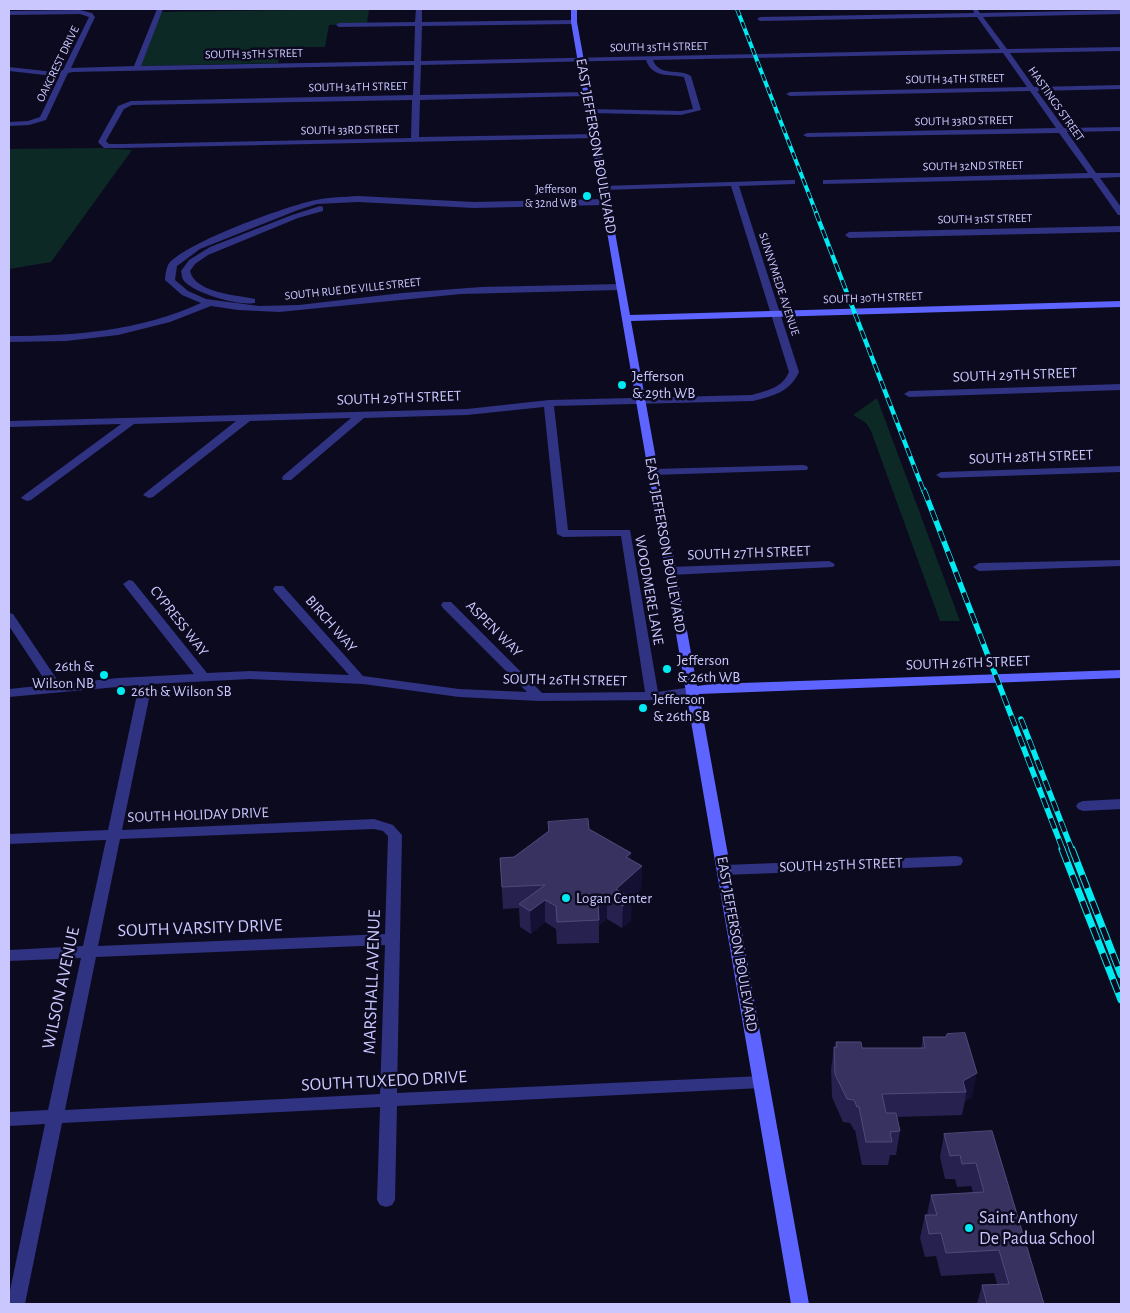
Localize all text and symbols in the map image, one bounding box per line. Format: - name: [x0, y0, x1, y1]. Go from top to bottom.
- street label: OAKCREST DRIVE: [33, 24, 83, 104]
- street label: SOUTH 35TH STREET: [610, 39, 708, 55]
- street label: SOUTH 35TH STREET: [205, 46, 303, 62]
- street label: EAST JEFFERSON BOULEVARD: [572, 57, 620, 235]
- street label: HASTINGS STREET: [1025, 64, 1087, 144]
- street label: SOUTH 34TH STREET: [905, 71, 1005, 87]
- street label: SOUTH 34TH STREET: [308, 79, 408, 95]
- street label: SOUTH 33RD STREET: [915, 113, 1013, 129]
- street label: SOUTH 33RD STREET: [301, 122, 399, 138]
- street label: SOUTH 32ND STREET: [923, 158, 1023, 174]
- place label: Jefferson & 32nd WB: [525, 182, 577, 210]
- marker: Jefferson & 32nd WB: [581, 190, 593, 202]
- street label: SOUTH 31ST STREET: [938, 211, 1032, 227]
- street label: SUNNYMEDE AVENUE: [756, 231, 802, 337]
- street label: SOUTH RUE DE VILLE STREET: [284, 275, 422, 303]
- street label: SOUTH 30TH STREET: [823, 289, 923, 307]
- street label: SOUTH 29TH STREET: [953, 364, 1077, 386]
- place label: Jefferson & 29th WB: [632, 367, 695, 402]
- marker: Jefferson & 29th WB: [616, 379, 628, 391]
- street label: SOUTH 29TH STREET: [337, 387, 461, 409]
- street label: SOUTH 28TH STREET: [969, 446, 1093, 468]
- street label: EAST JEFFERSON BOULEVARD: [641, 456, 689, 634]
- street label: WOODMERE LANE: [630, 534, 668, 646]
- street label: SOUTH 27TH STREET: [687, 542, 811, 564]
- street label: CYPRESS WAY: [146, 582, 212, 660]
- street label: BIRCH WAY: [301, 592, 361, 656]
- street label: ASPEN WAY: [462, 597, 526, 661]
- place label: Jefferson & 26th WB: [677, 651, 740, 686]
- street label: SOUTH 26TH STREET: [906, 652, 1030, 674]
- place label: 26th & Wilson NB: [32, 657, 94, 692]
- marker: Jefferson & 26th WB: [661, 663, 673, 675]
- marker: 26th & Wilson NB: [98, 669, 110, 681]
- street label: SOUTH 26TH STREET: [503, 670, 627, 690]
- place label: 26th & Wilson SB: [131, 682, 232, 700]
- marker: 26th & Wilson SB: [115, 685, 127, 697]
- place label: Jefferson & 26th SB: [653, 690, 710, 725]
- marker: Jefferson & 26th SB: [637, 702, 649, 714]
- street label: SOUTH HOLIDAY DRIVE: [127, 804, 269, 826]
- street label: SOUTH 25TH STREET: [779, 854, 903, 876]
- street label: EAST JEFFERSON BOULEVARD: [713, 855, 761, 1033]
- place label: Logan Center: [576, 889, 652, 907]
- marker: Logan Center: [560, 892, 572, 904]
- street label: MARSHALL AVENUE: [359, 909, 385, 1055]
- street label: SOUTH VARSITY DRIVE: [117, 914, 283, 942]
- street label: WILSON AVENUE: [37, 925, 85, 1051]
- street label: SOUTH TUXEDO DRIVE: [301, 1066, 467, 1096]
- place label: Saint Anthony De Padua School: [979, 1207, 1095, 1250]
- marker: Saint Anthony De Padua School: [963, 1222, 975, 1234]

